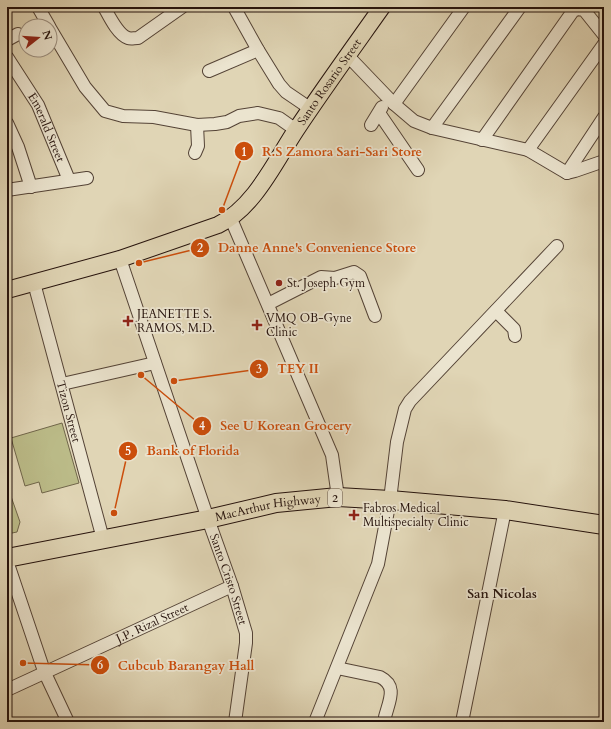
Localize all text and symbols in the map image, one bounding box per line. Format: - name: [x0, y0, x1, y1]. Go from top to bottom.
- north arrow: [18, 18, 58, 58]
- text: N: [39, 28, 56, 42]
- street label: Santo Rosario Street: [294, 35, 365, 128]
- street label: Emerald Street: [24, 90, 69, 165]
- callout: R.S Zamora Sari-Sari Store: [234, 139, 430, 164]
- text: R.S Zamora Sari-Sari Store: [262, 143, 422, 161]
- text: 1: [241, 144, 247, 160]
- callout: Danne Anne's Convenience Store: [190, 235, 424, 260]
- text: Danne Anne's Convenience Store: [218, 239, 416, 257]
- text: 2: [197, 240, 203, 256]
- place label: St. Joseph Gym: [287, 275, 366, 291]
- marker: St. Joseph Gym: [274, 278, 284, 288]
- place label: JEANETTE S. RAMOS, M.D.: [135, 306, 215, 336]
- place label: VMQ OB-Gyne Clinic: [266, 310, 352, 340]
- marker: JEANETTE S. RAMOS, M.D.: [122, 315, 134, 327]
- marker: VMQ OB-Gyne Clinic: [251, 319, 263, 331]
- callout: TEY II: [249, 356, 326, 381]
- text: TEY II: [277, 360, 319, 378]
- text: 3: [256, 361, 262, 377]
- street label: Tizon Street: [53, 379, 85, 444]
- callout: See U Korean Grocery: [192, 413, 360, 438]
- text: See U Korean Grocery: [220, 417, 352, 435]
- text: 4: [199, 418, 205, 434]
- callout: Bank of Florida: [118, 438, 247, 463]
- text: Bank of Florida: [147, 442, 240, 460]
- text: 5: [125, 443, 131, 459]
- road number: 2: [328, 489, 342, 507]
- street label: MacArthur Highway: [214, 491, 322, 525]
- place label: Fabros Medical Multispecialty Clinic: [363, 500, 469, 530]
- marker: Fabros Medical Multispecialty Clinic: [348, 509, 360, 521]
- street label: Santo Cristo Street: [206, 531, 251, 627]
- district label: San Nicolas: [467, 585, 537, 603]
- street label: J.P. Rizal Street: [112, 599, 191, 647]
- callout: Cubcub Barangay Hall: [90, 653, 263, 678]
- text: 6: [97, 657, 103, 673]
- text: Cubcub Barangay Hall: [118, 657, 254, 675]

